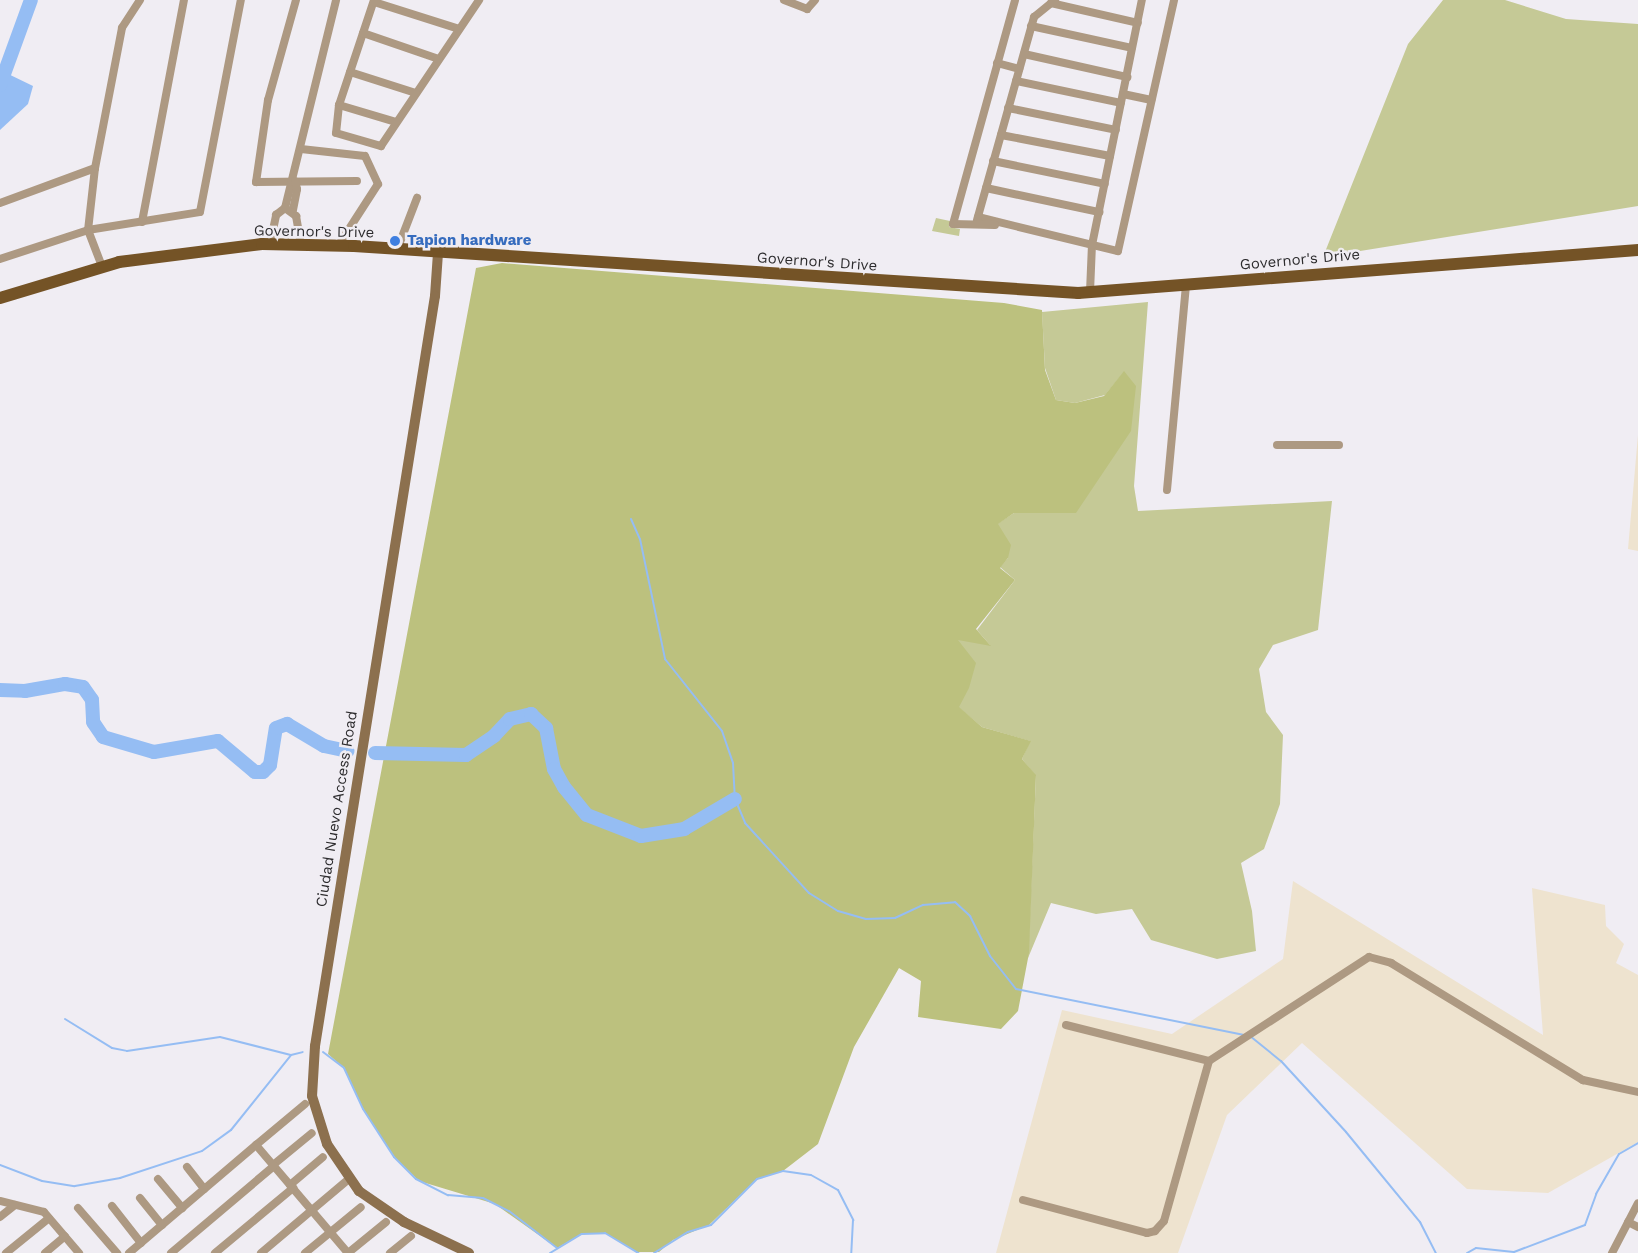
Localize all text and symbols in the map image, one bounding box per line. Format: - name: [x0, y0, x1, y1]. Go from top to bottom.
- street label: Governor's Drive: [254, 222, 374, 242]
- place label: Tapion hardware: [407, 232, 531, 250]
- marker: Tapion hardware: [388, 234, 402, 248]
- street label: Governor's Drive: [1239, 246, 1361, 274]
- street label: Governor's Drive: [756, 249, 878, 275]
- street label: Ciudad Nuevo Access Road: [313, 709, 361, 909]

